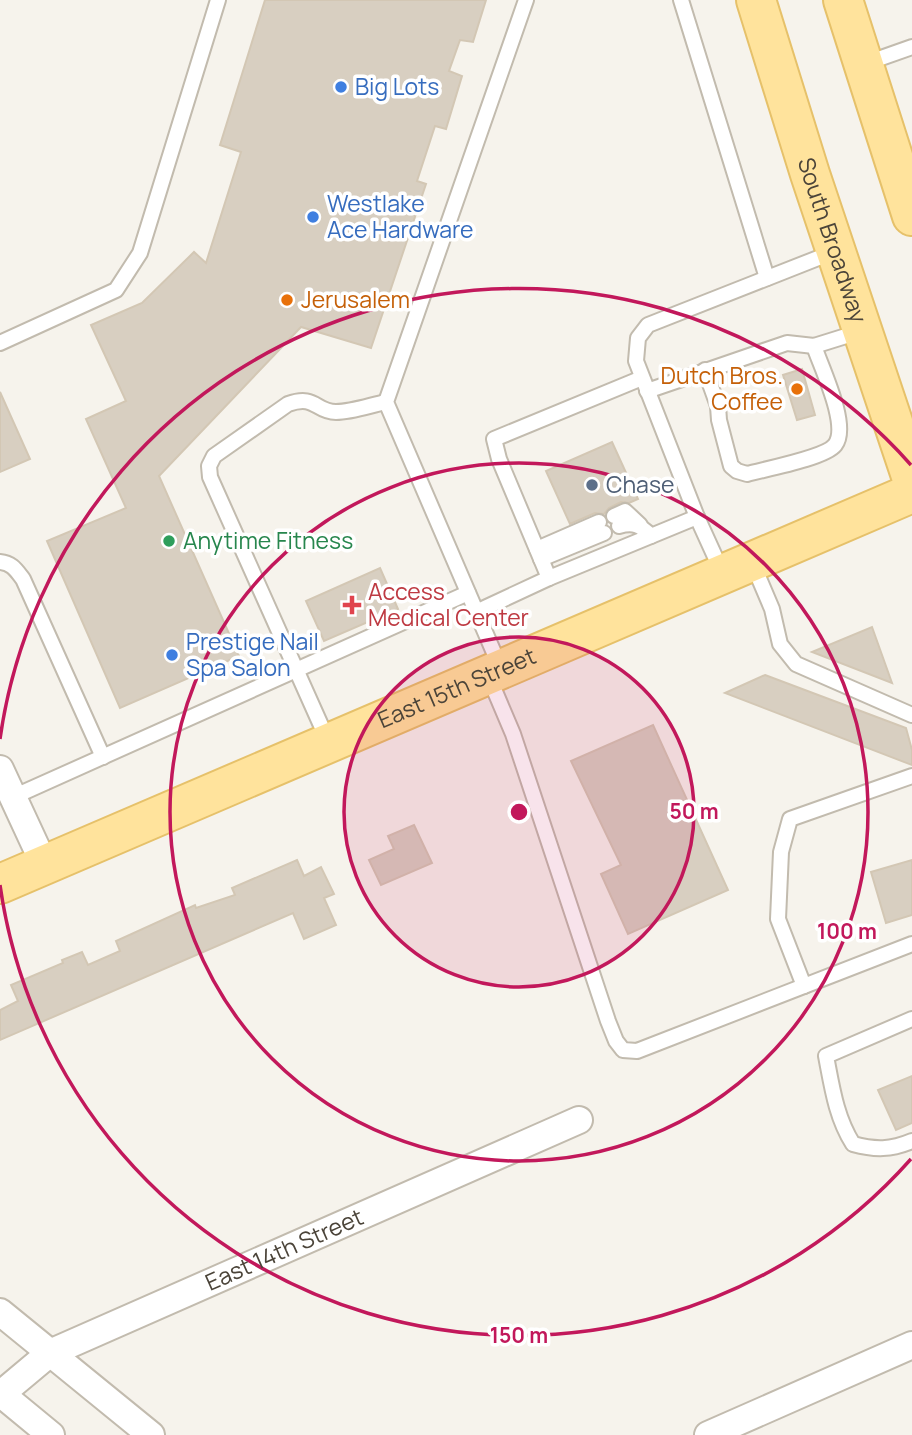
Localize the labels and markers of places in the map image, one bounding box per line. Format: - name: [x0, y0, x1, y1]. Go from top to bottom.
- place label: Big Lots: [355, 70, 439, 102]
- marker: Big Lots: [333, 79, 349, 95]
- place label: Westlake Ace Hardware: [327, 187, 473, 245]
- marker: Westlake Ace Hardware: [305, 209, 321, 225]
- place label: Jerusalem: [301, 283, 410, 315]
- marker: Jerusalem: [279, 292, 295, 308]
- place label: Dutch Bros. Coffee: [661, 359, 783, 417]
- marker: Dutch Bros. Coffee: [789, 381, 805, 397]
- place label: Chase: [606, 468, 674, 500]
- marker: Chase: [584, 477, 600, 493]
- place label: Anytime Fitness: [183, 524, 353, 556]
- marker: Anytime Fitness: [161, 533, 177, 549]
- place label: Access Medical Center: [368, 575, 529, 633]
- marker: Access Medical Center: [342, 595, 362, 615]
- place label: Prestige Nail Spa Salon: [186, 625, 319, 683]
- marker: Prestige Nail Spa Salon: [164, 647, 180, 663]
- centre of rings: [507, 800, 531, 824]

